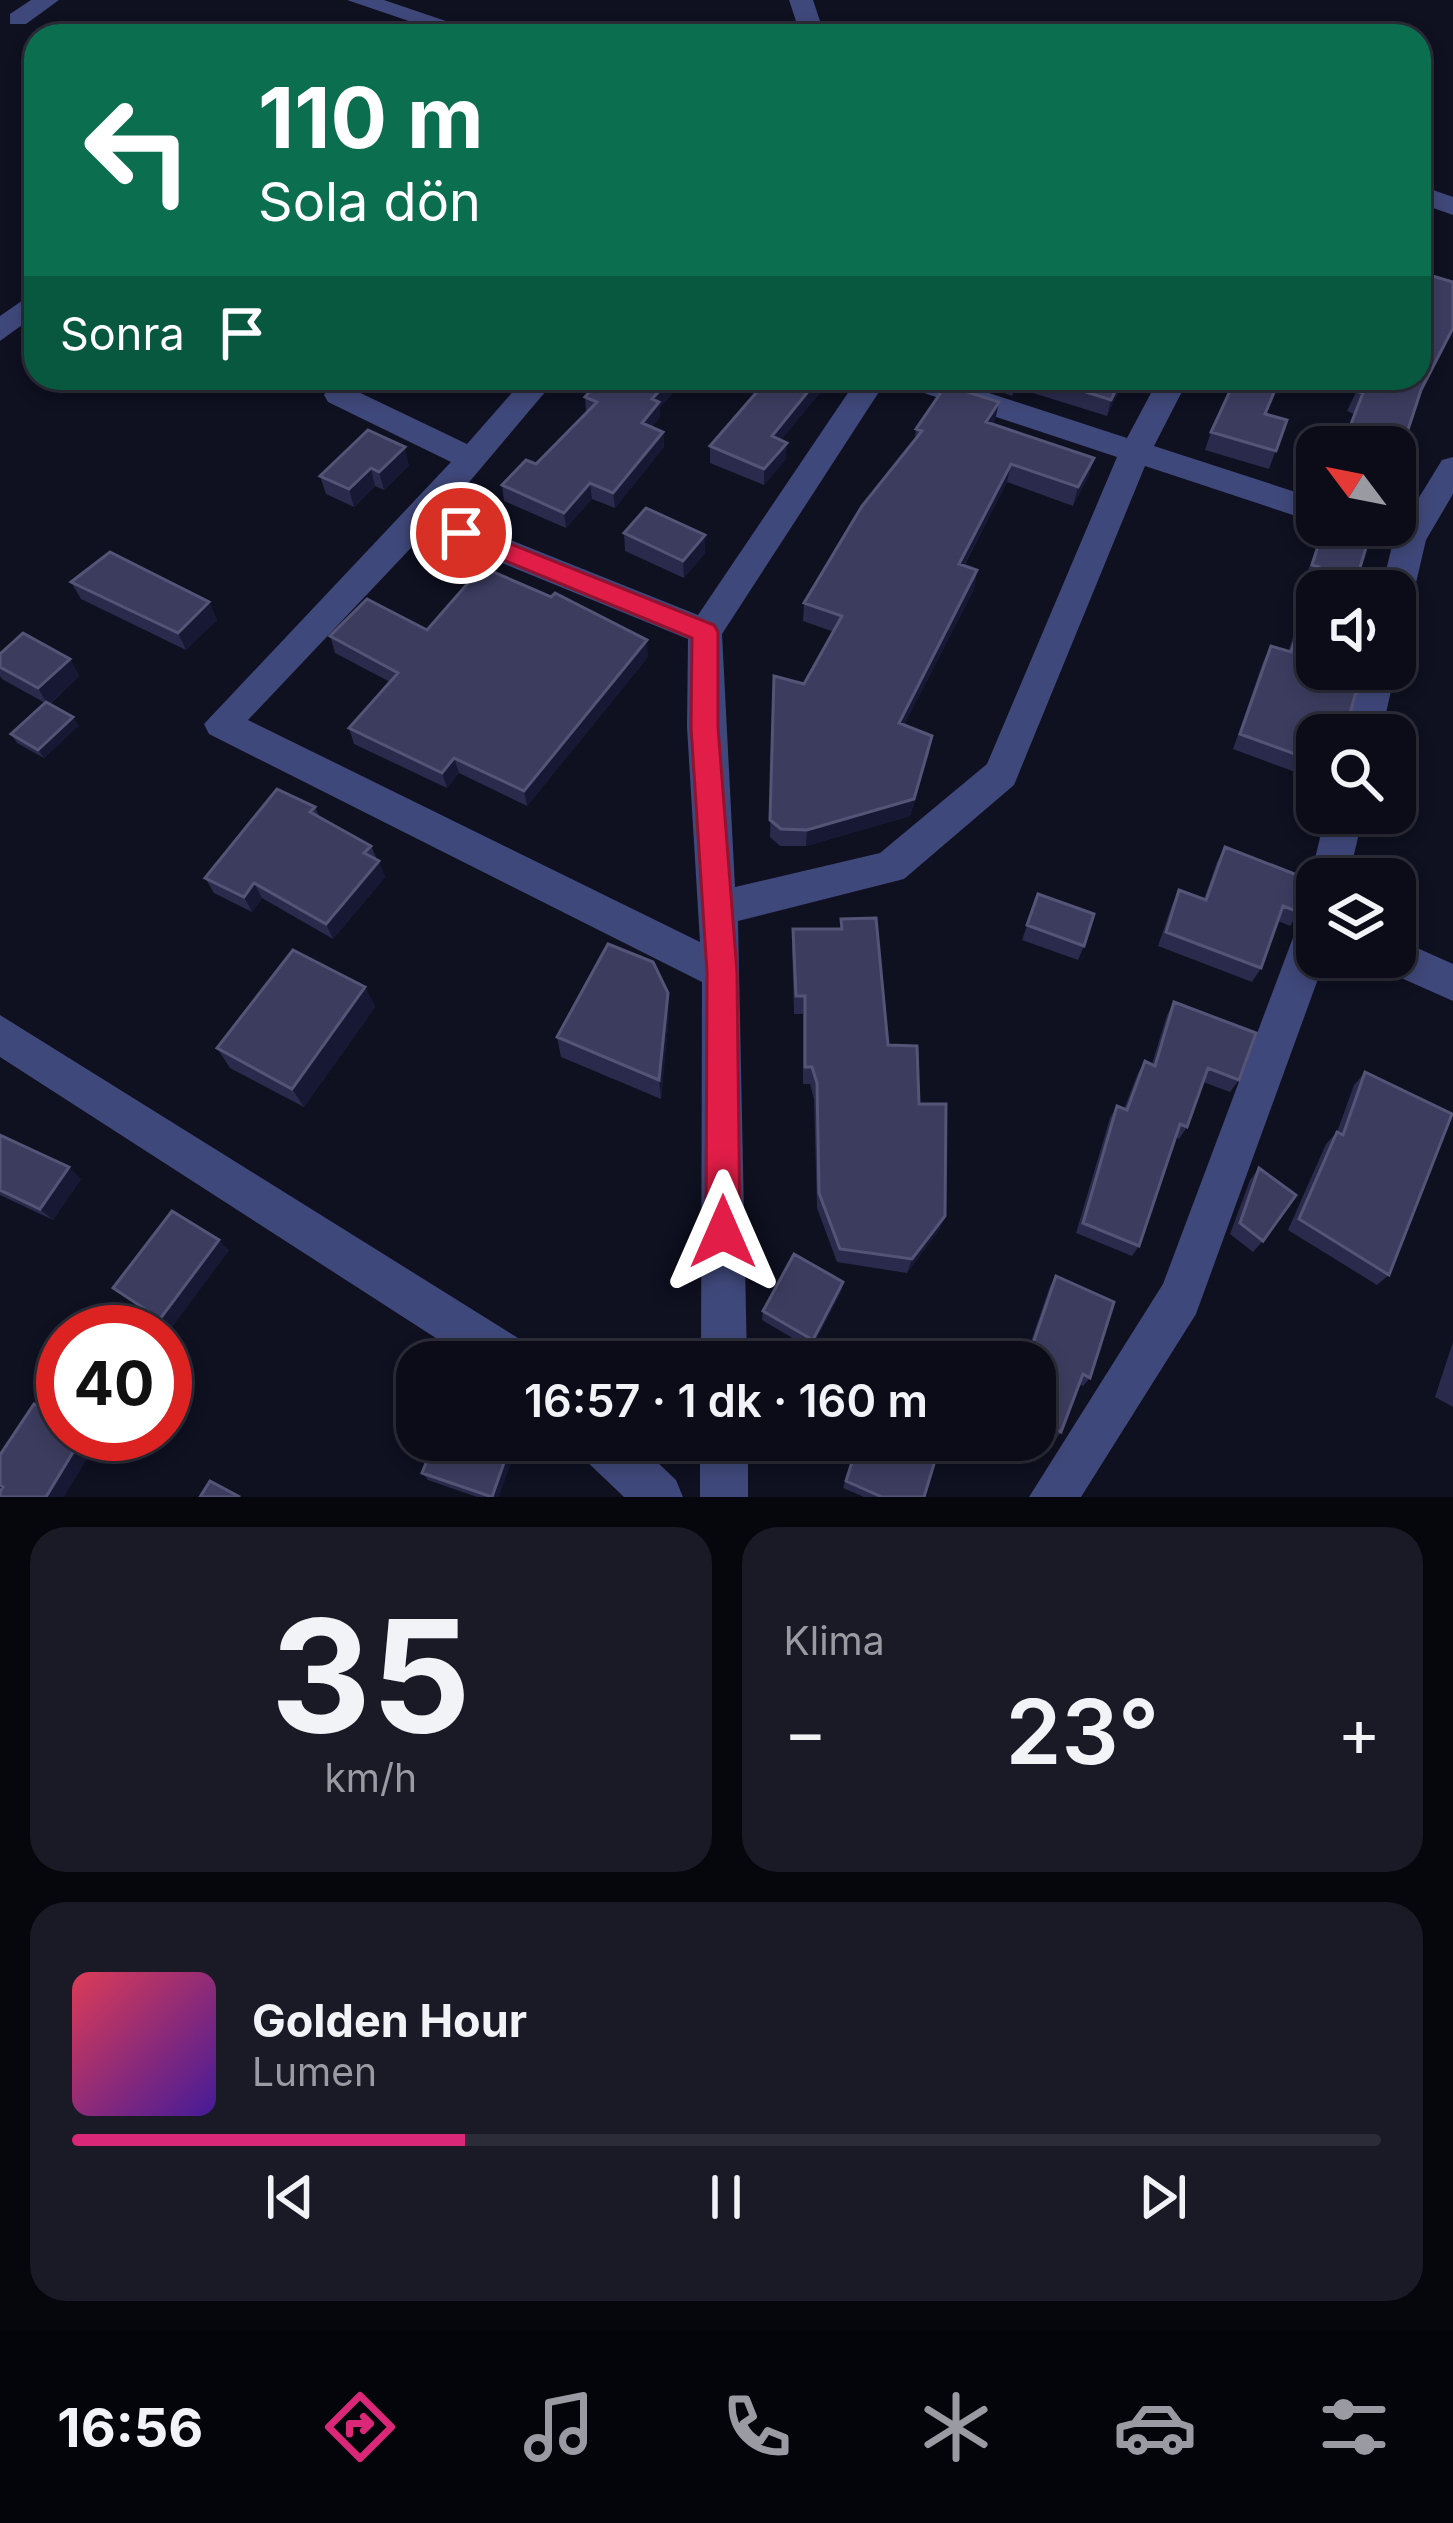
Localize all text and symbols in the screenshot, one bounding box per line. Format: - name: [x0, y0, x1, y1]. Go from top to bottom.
- text: 110 m: [258, 67, 484, 168]
- icon: left: [60, 72, 216, 228]
- text: Sola dön: [258, 169, 481, 234]
- icon: arrive: [209, 300, 275, 366]
- text: Sonra: [60, 306, 185, 361]
- north arrow: [1296, 426, 1416, 546]
- map controls: [1296, 426, 1416, 978]
- pin: [410, 482, 512, 584]
- icon: arrive: [428, 500, 494, 566]
- button: sound: [1296, 570, 1416, 690]
- button: search: [1296, 714, 1416, 834]
- button: layers: [1296, 858, 1416, 978]
- position arrow: [660, 1169, 786, 1295]
- speed limit sign: 40: [36, 1305, 192, 1461]
- text: 16:57 · 1 dk · 160 m: [524, 1373, 928, 1428]
- text: 35: [271, 1581, 471, 1770]
- text: Klima: [784, 1617, 885, 1664]
- text: 23°: [1005, 1677, 1159, 1786]
- text: −: [784, 1692, 827, 1772]
- text: +: [1337, 1692, 1381, 1772]
- text: km/h: [324, 1754, 417, 1801]
- text: Golden Hour: [252, 1993, 527, 2048]
- text: Lumen: [252, 2048, 377, 2095]
- icon: previous: [257, 2164, 323, 2230]
- icon: pause: [693, 2164, 759, 2230]
- icon: next: [1130, 2164, 1196, 2230]
- icon: directions: [318, 2385, 402, 2469]
- icon: music: [517, 2385, 601, 2469]
- icon: phone: [715, 2385, 799, 2469]
- icon: climate: [914, 2385, 998, 2469]
- icon: car: [1113, 2385, 1197, 2469]
- icon: filters: [1312, 2385, 1396, 2469]
- text: 16:56: [57, 2395, 203, 2460]

